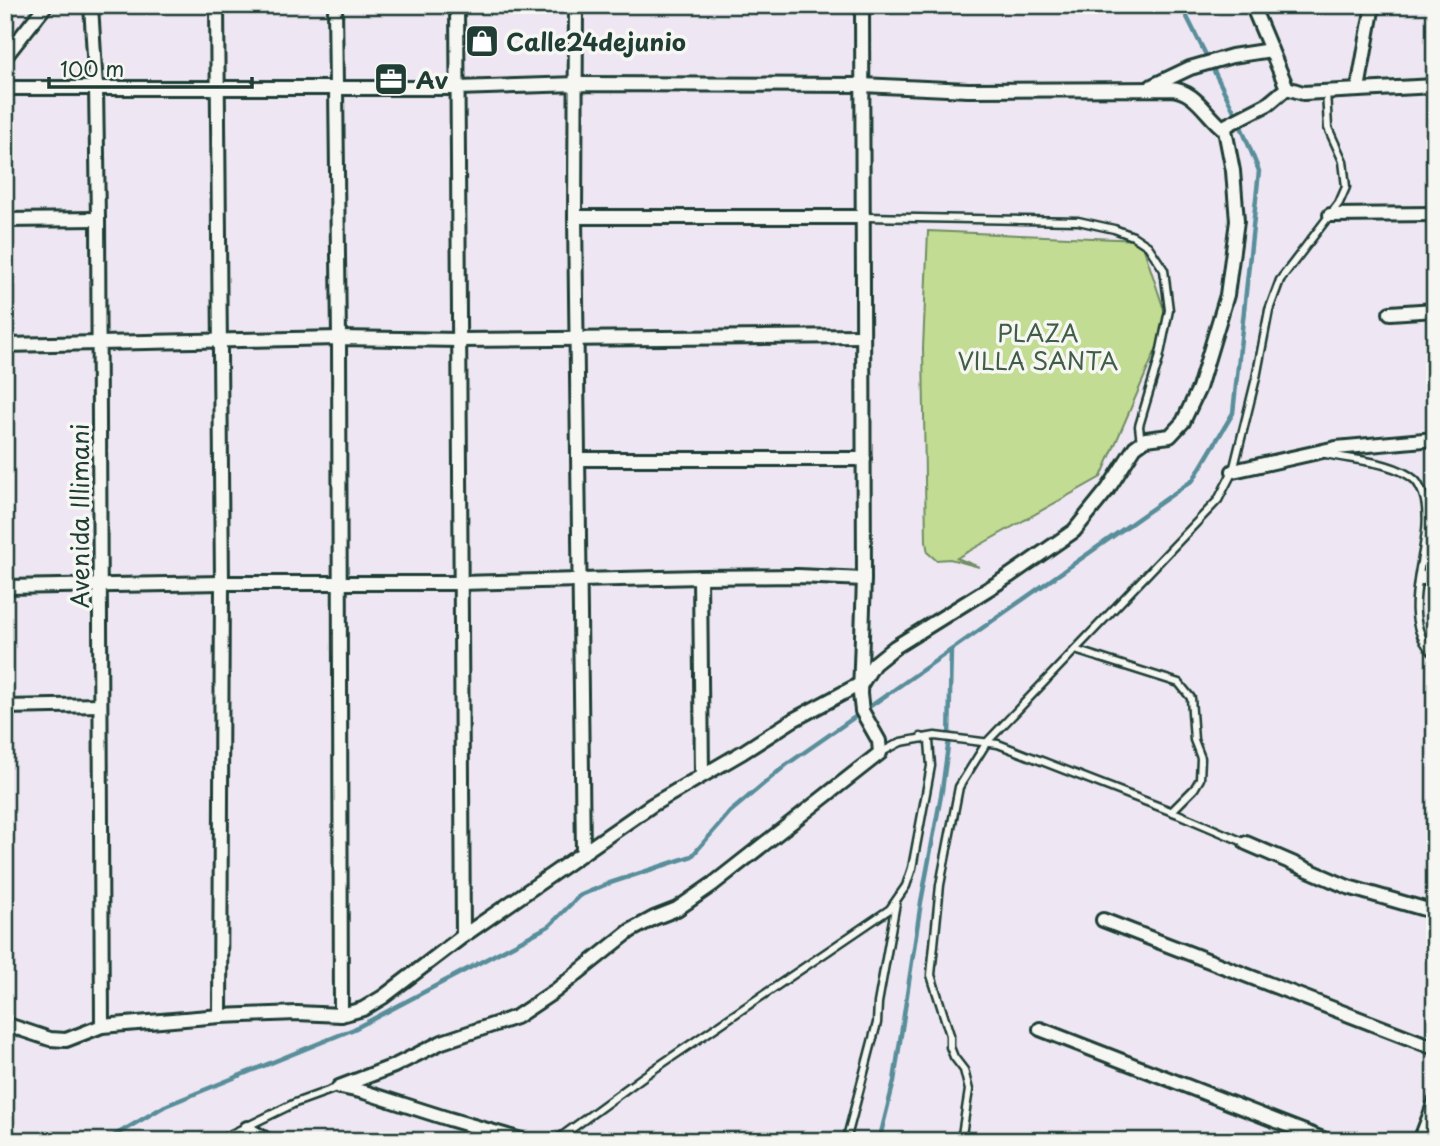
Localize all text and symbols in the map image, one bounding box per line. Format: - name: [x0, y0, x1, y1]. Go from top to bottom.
- shop icon: Calle24dejunio: [463, 22, 501, 60]
- place label: Calle24dejunio: [506, 23, 686, 59]
- scale bar: [49, 46, 252, 90]
- text: 100 m: [60, 52, 124, 84]
- office icon: Av: [372, 60, 410, 98]
- place label: Av: [416, 61, 448, 97]
- park label: PLAZA VILLA SANTA: [958, 314, 1118, 378]
- street label: Avenida Illimani: [61, 424, 97, 608]

